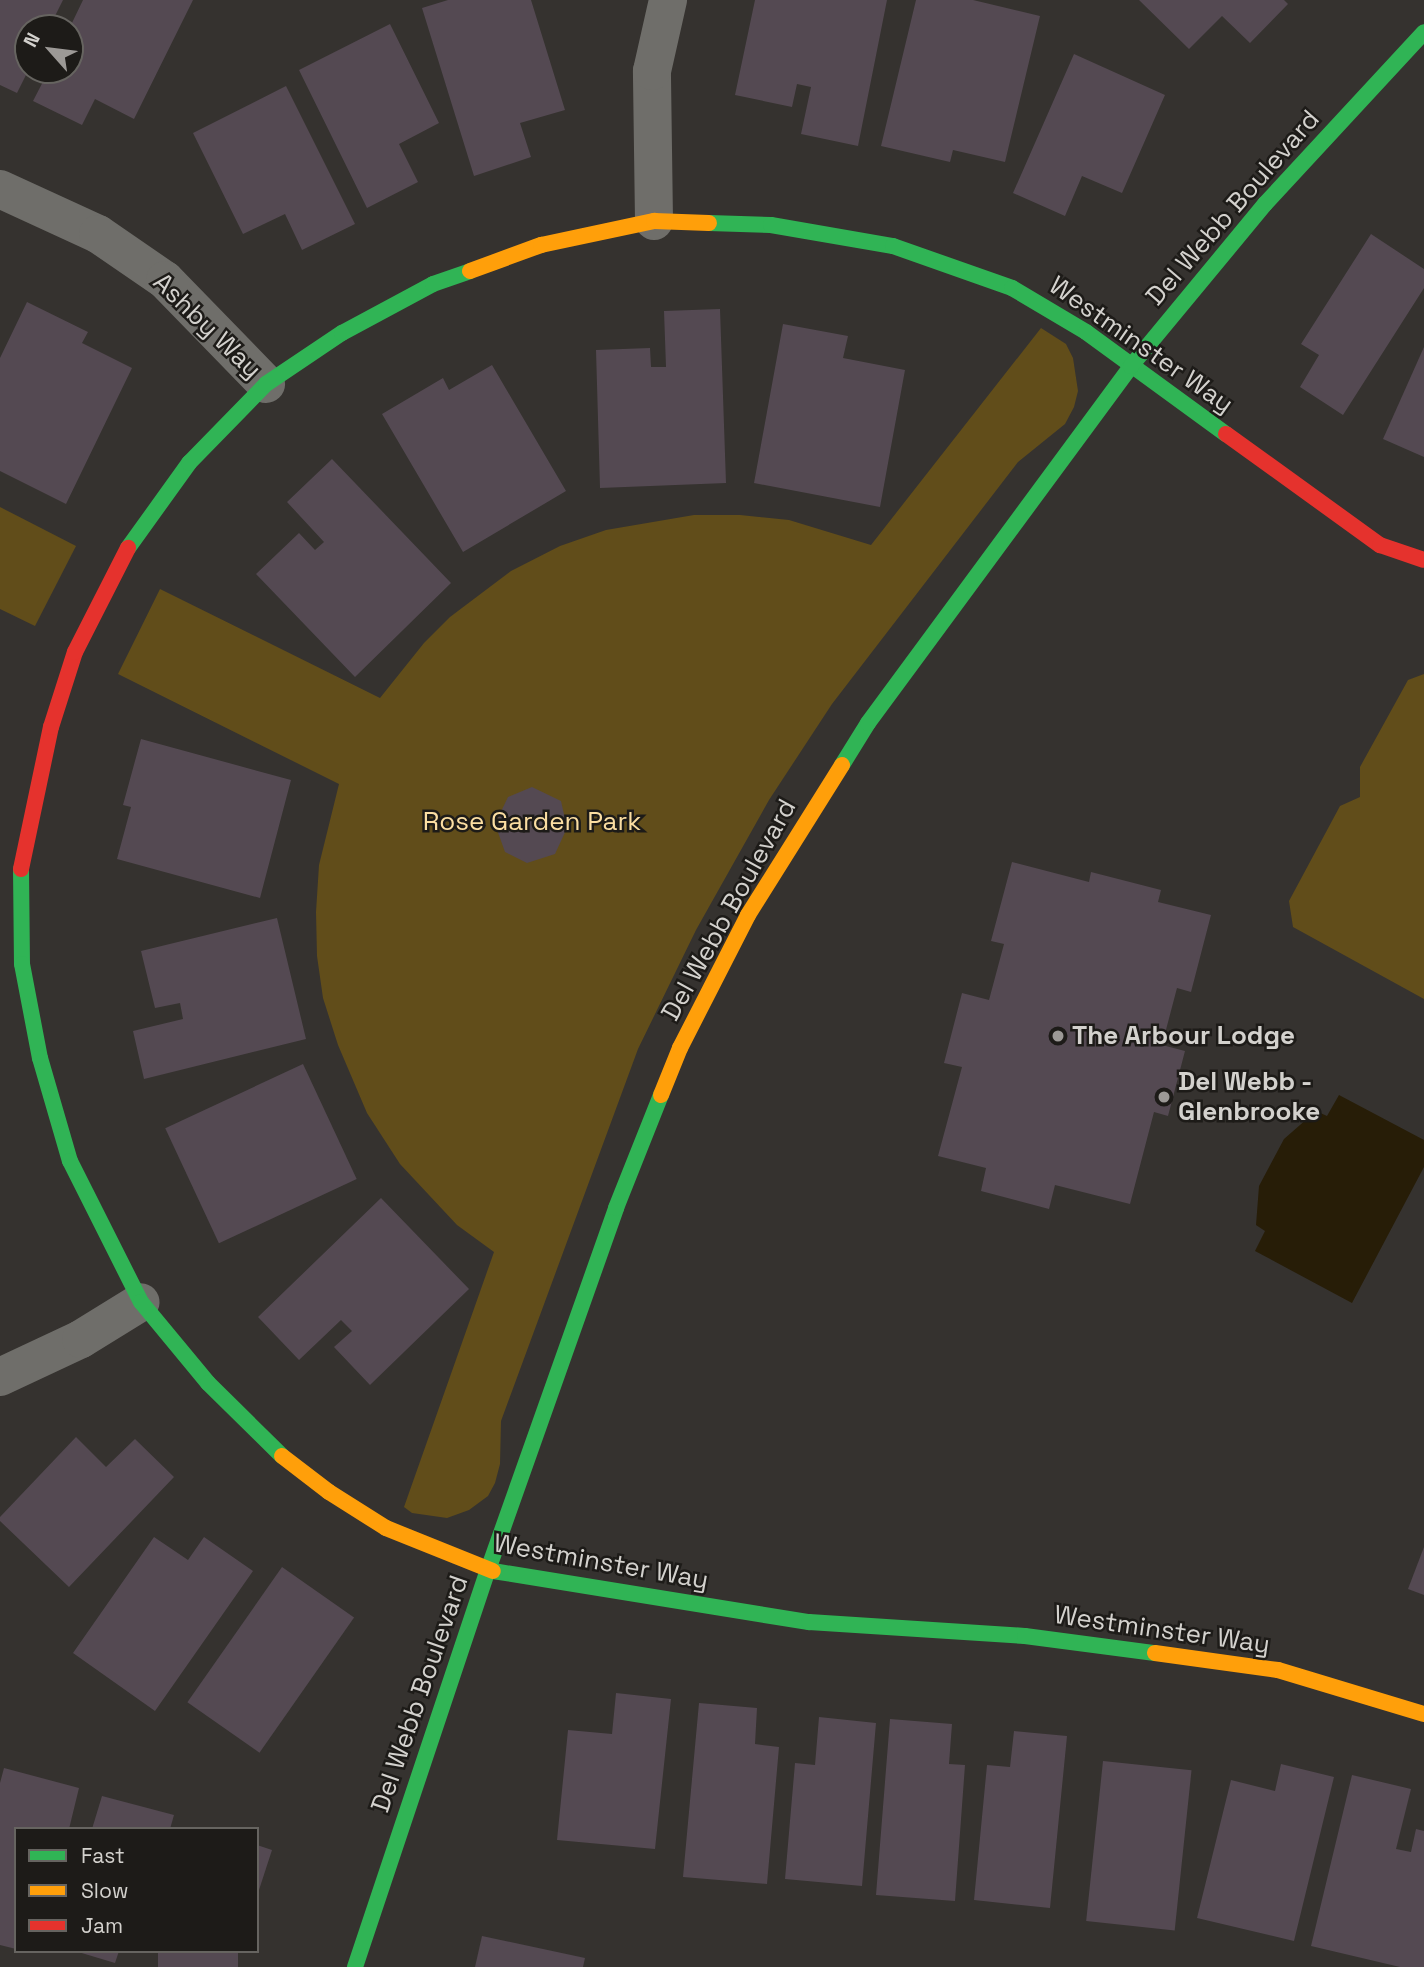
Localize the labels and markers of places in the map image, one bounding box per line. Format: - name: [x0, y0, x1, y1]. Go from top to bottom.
- place label: The Arbour Lodge: [1072, 1020, 1295, 1052]
- marker: The Arbour Lodge: [1050, 1028, 1066, 1044]
- place label: Del Webb - Glenbrooke: [1178, 1066, 1320, 1128]
- marker: Del Webb - Glenbrooke: [1156, 1089, 1172, 1105]

